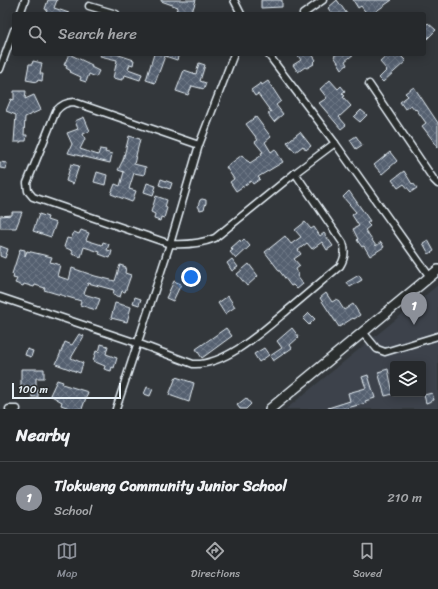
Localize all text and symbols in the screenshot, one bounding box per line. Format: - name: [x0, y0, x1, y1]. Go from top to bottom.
- search box: [12, 12, 426, 56]
- text: Search here: [58, 21, 137, 47]
- icon: search: [26, 23, 48, 45]
- your location: [181, 267, 201, 287]
- pin: 1: [401, 292, 427, 325]
- map controls: [390, 361, 426, 397]
- button: layers: [390, 361, 426, 397]
- text: 100 m: [18, 380, 48, 399]
- scale bar: [12, 381, 121, 400]
- text: Nearby: [16, 420, 70, 450]
- text: Tlokweng Community Junior School: [54, 473, 287, 499]
- text: 1: [26, 486, 32, 509]
- text: 210 m: [387, 486, 422, 509]
- text: School: [54, 499, 92, 522]
- tab: Map: [56, 540, 78, 583]
- tab: Directions: [191, 540, 240, 583]
- tab: Saved: [353, 540, 382, 583]

